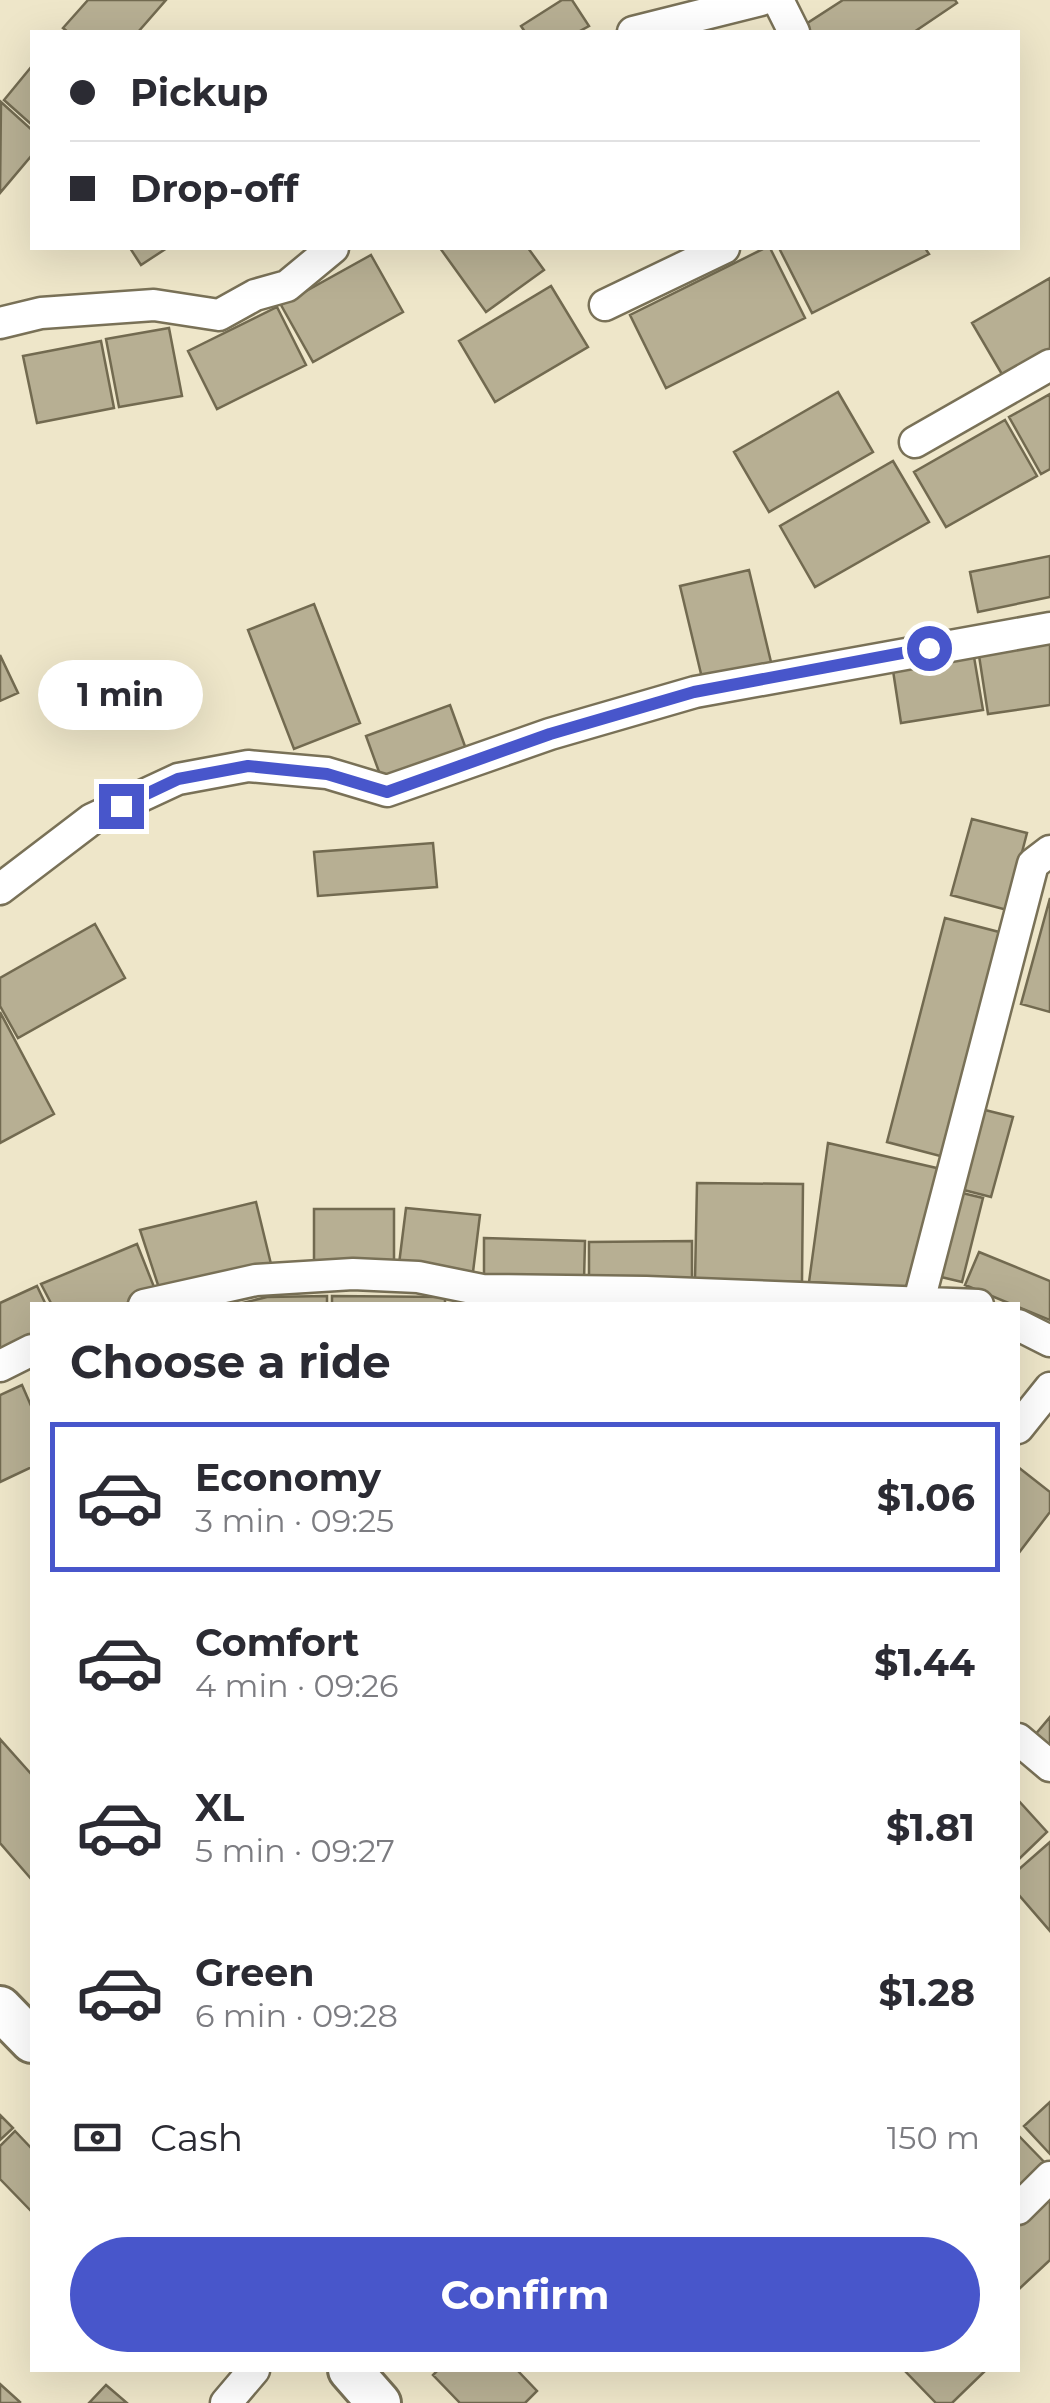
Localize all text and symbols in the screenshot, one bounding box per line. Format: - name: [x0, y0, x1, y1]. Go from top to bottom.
- text: Pickup: [130, 69, 268, 116]
- text: Drop-off: [130, 165, 299, 212]
- route start: [907, 626, 952, 671]
- callout: 1 min: [38, 661, 204, 731]
- text: 1 min: [77, 675, 164, 714]
- route end: [99, 784, 144, 829]
- text: Choose a ride: [70, 1334, 391, 1389]
- icon: car: [75, 1452, 165, 1542]
- text: Economy: [195, 1454, 381, 1501]
- text: $1.06: [877, 1474, 975, 1521]
- text: 3 min · 09:25: [195, 1501, 394, 1540]
- icon: car: [75, 1617, 165, 1707]
- text: Comfort: [195, 1619, 359, 1666]
- text: $1.44: [874, 1639, 975, 1686]
- text: 4 min · 09:26: [195, 1666, 399, 1705]
- icon: car: [75, 1782, 165, 1872]
- text: XL: [195, 1784, 244, 1831]
- text: $1.81: [886, 1804, 975, 1851]
- text: 5 min · 09:27: [195, 1831, 395, 1870]
- icon: car: [75, 1947, 165, 2037]
- text: Green: [195, 1949, 315, 1996]
- text: $1.28: [878, 1969, 975, 2016]
- text: 6 min · 09:28: [195, 1996, 398, 2035]
- icon: cash: [70, 2110, 125, 2165]
- text: Cash: [150, 2114, 243, 2161]
- text: 150 m: [887, 2118, 980, 2157]
- button: Confirm: [70, 2237, 980, 2352]

